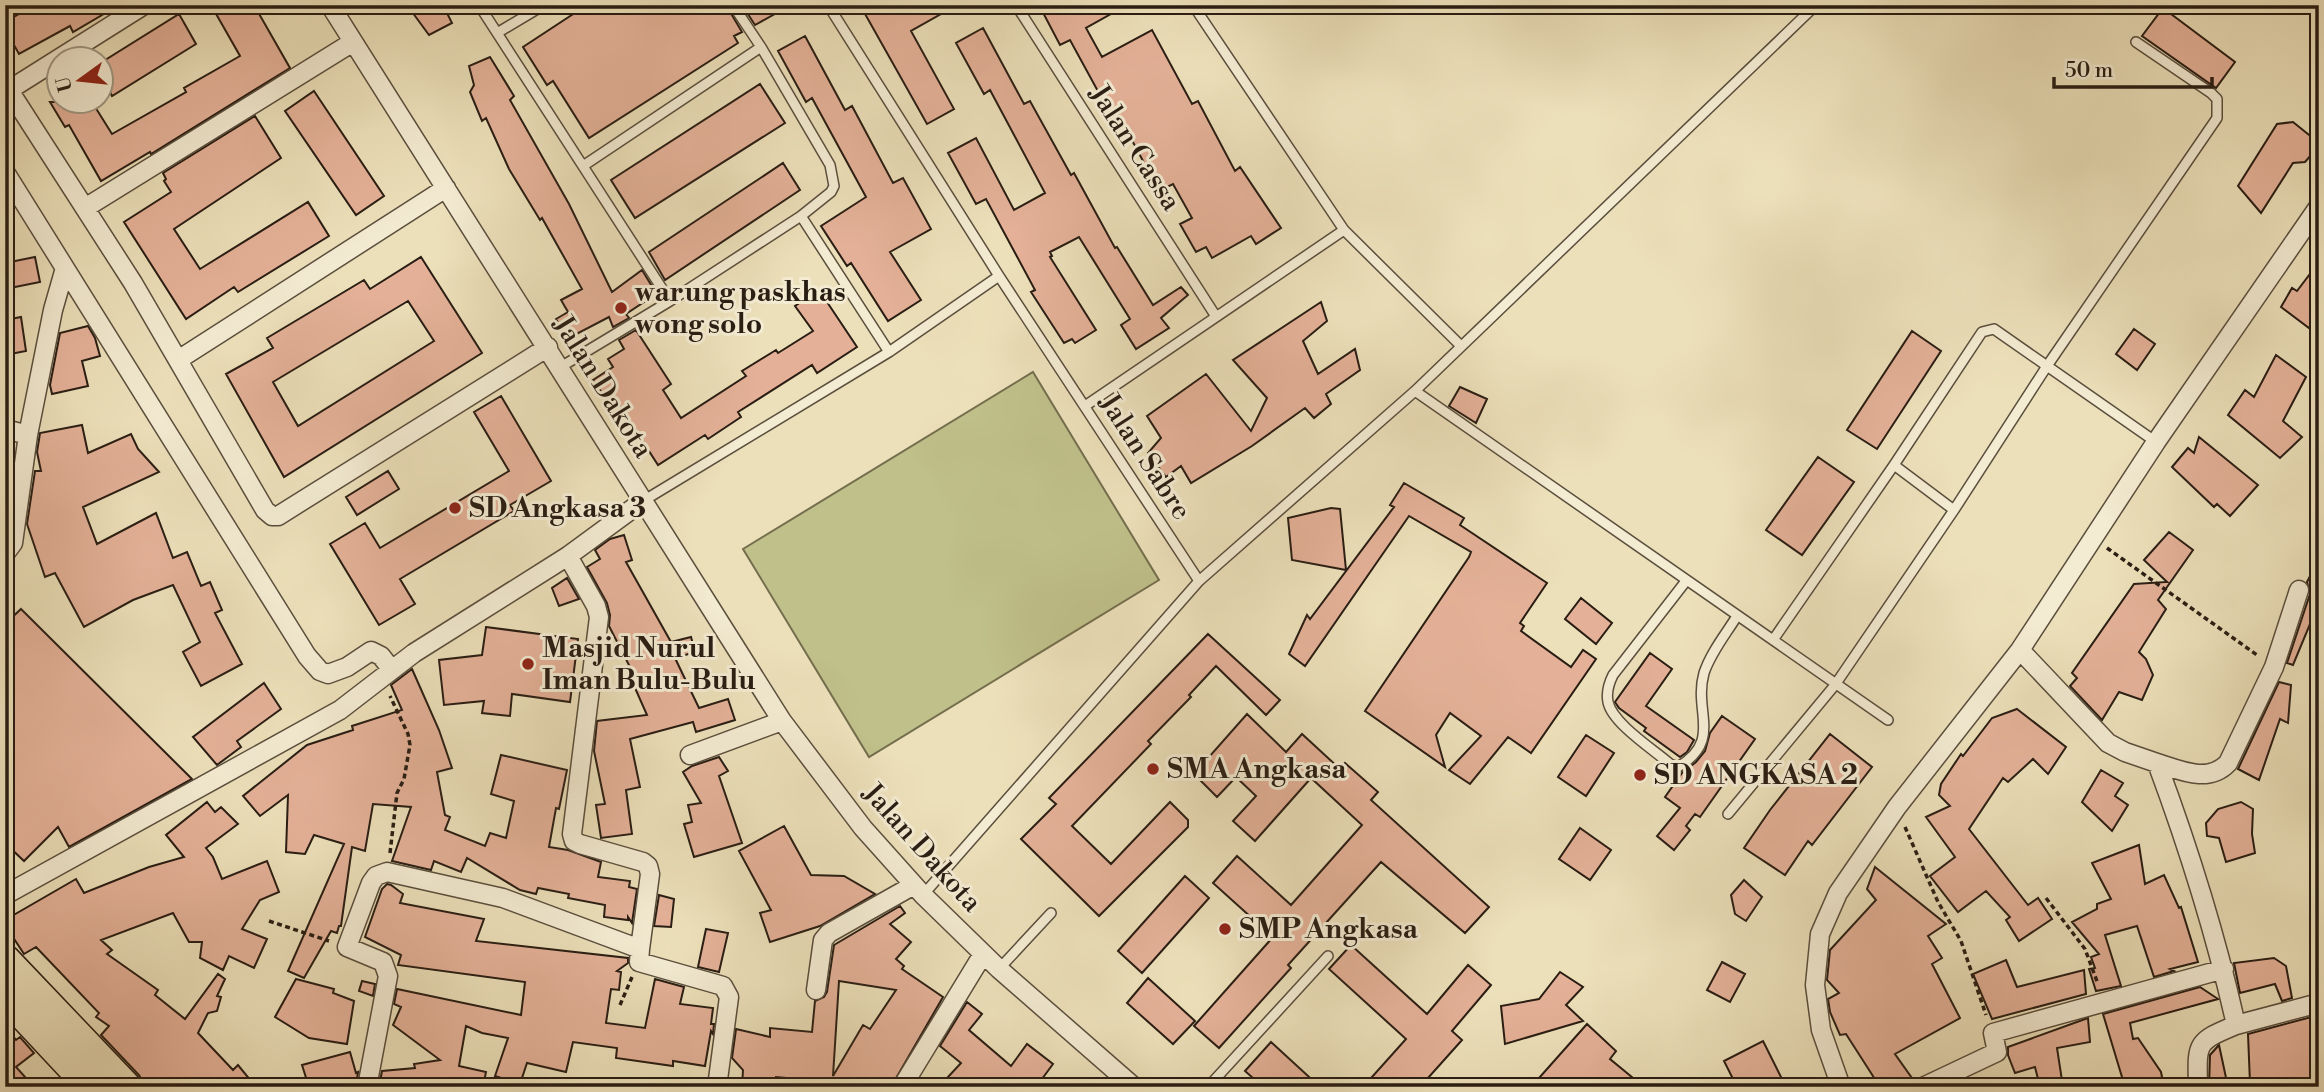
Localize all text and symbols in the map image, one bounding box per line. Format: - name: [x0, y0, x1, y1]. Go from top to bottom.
- north arrow: [46, 46, 116, 116]
- scale bar: [2054, 46, 2212, 90]
- text: 50 m: [2065, 58, 2113, 84]
- text: U: [51, 74, 78, 94]
- street label: Jalan Cassa: [1081, 78, 1189, 218]
- place label: warung paskhas wong solo: [634, 275, 846, 342]
- marker: warung paskhas wong solo: [613, 300, 629, 316]
- street label: Jalan Dakota: [545, 309, 661, 465]
- street label: Jalan Sabre: [1091, 387, 1199, 527]
- place label: SD Angkasa 3: [469, 491, 646, 526]
- marker: SD Angkasa 3: [447, 500, 463, 516]
- place label: Masjid Nurul Iman Bulu-Bulu: [542, 631, 755, 698]
- marker: Masjid Nurul Iman Bulu-Bulu: [520, 656, 536, 672]
- place label: SMA Angkasa: [1167, 752, 1347, 787]
- place label: SD ANGKASA 2: [1654, 758, 1858, 793]
- marker: SMA Angkasa: [1145, 761, 1161, 777]
- marker: SD ANGKASA 2: [1632, 767, 1648, 783]
- street label: Jalan Dakota: [854, 776, 989, 920]
- place label: SMP Angkasa: [1239, 912, 1419, 947]
- marker: SMP Angkasa: [1217, 921, 1233, 937]

